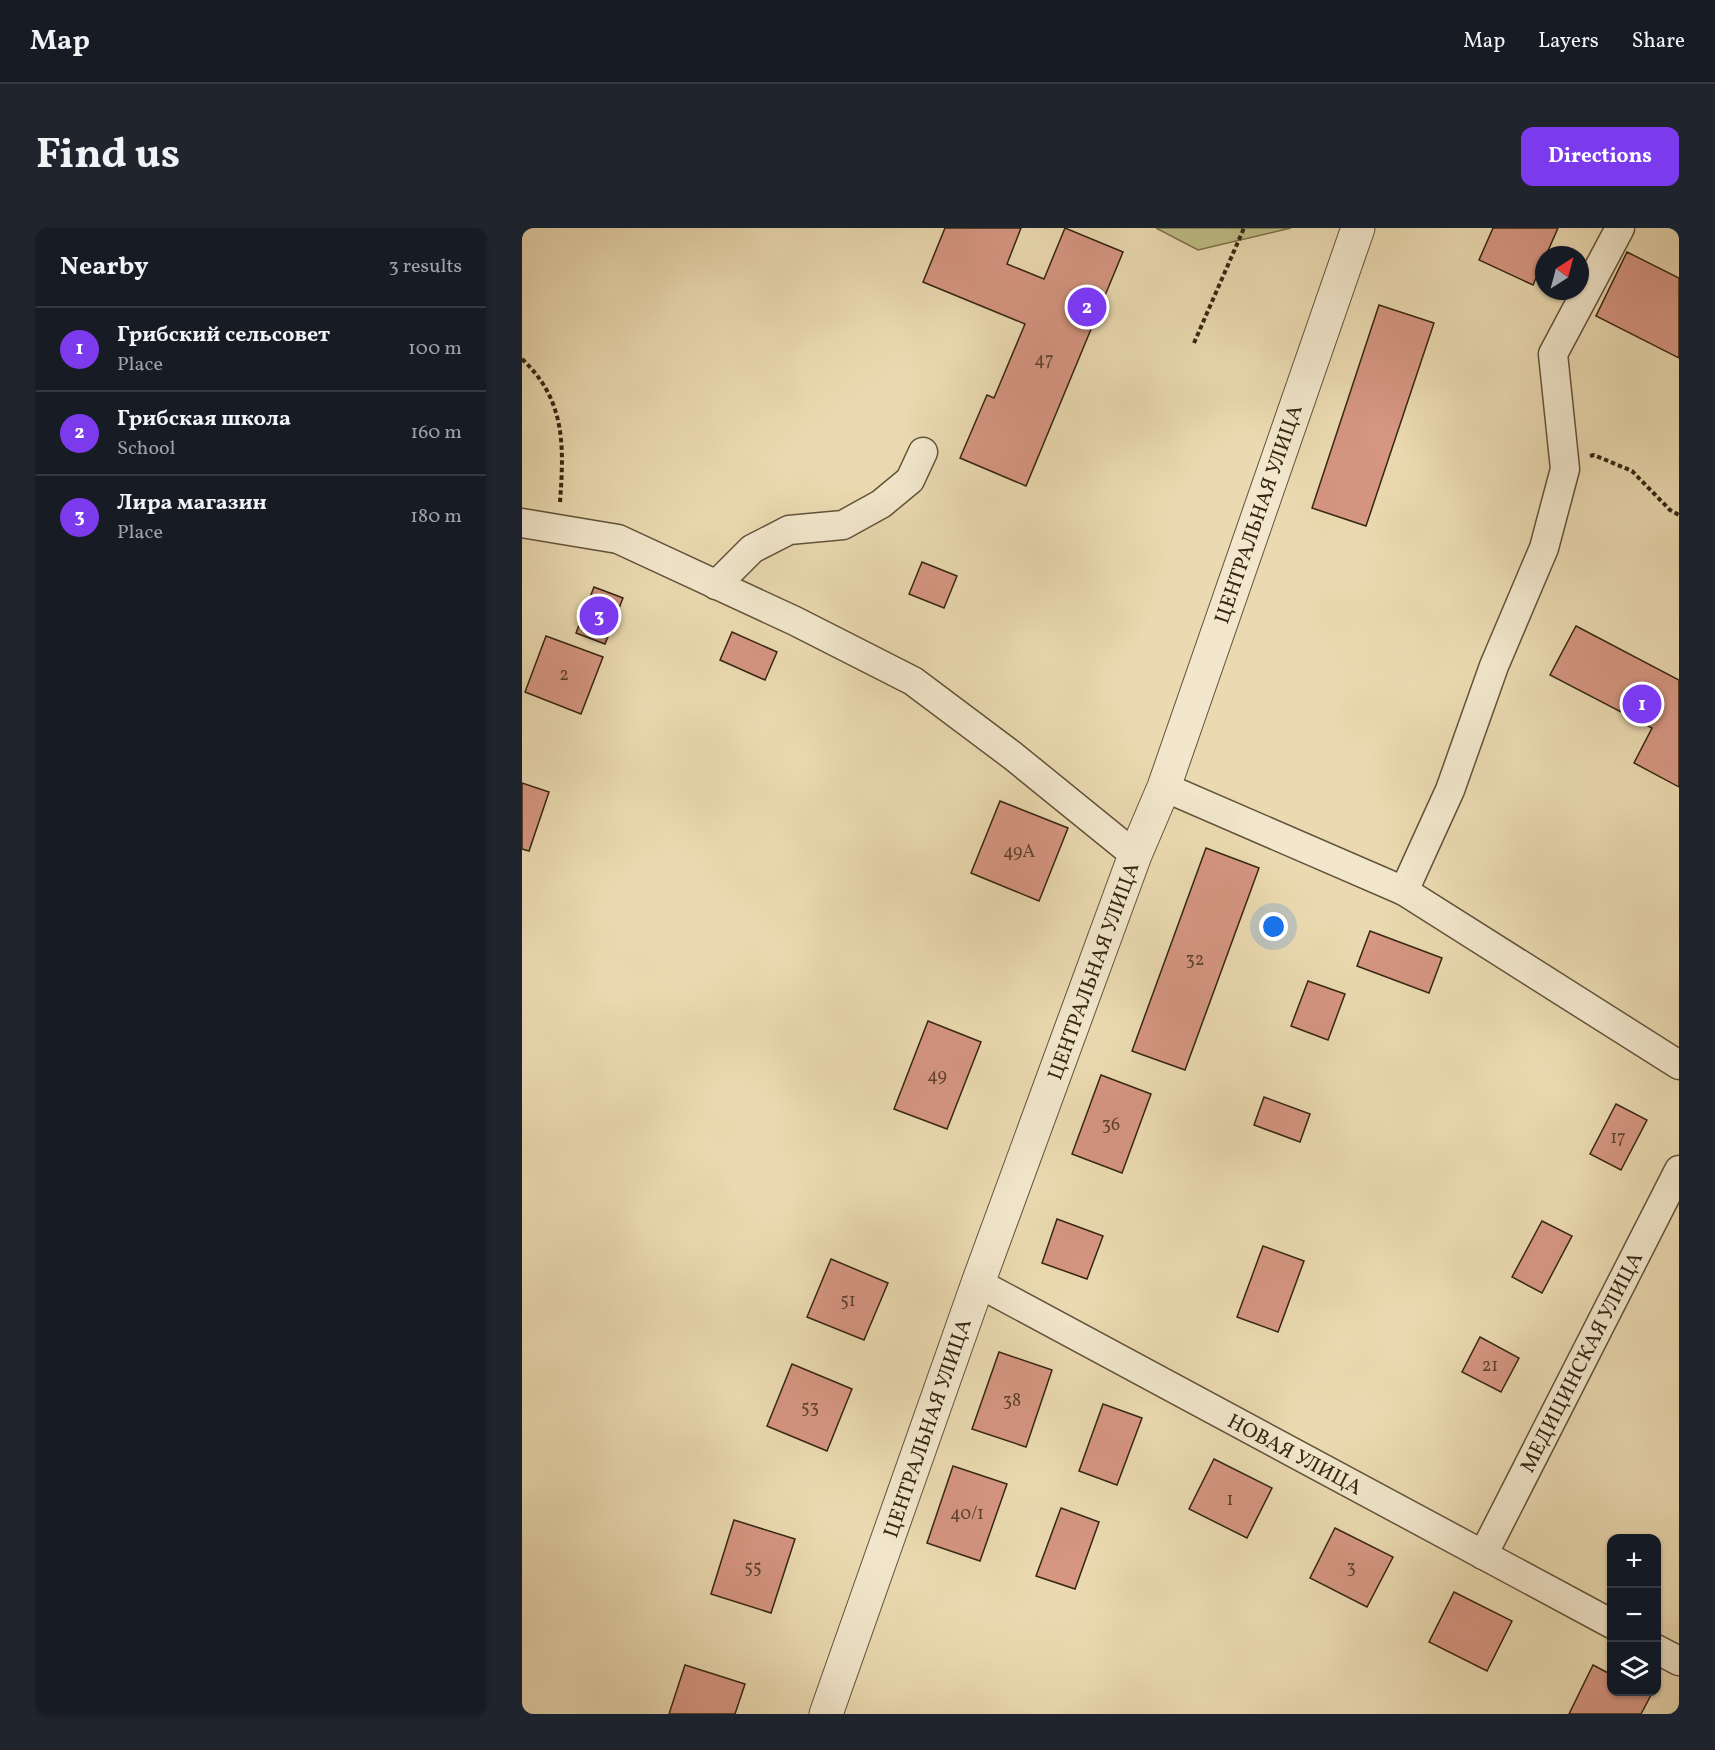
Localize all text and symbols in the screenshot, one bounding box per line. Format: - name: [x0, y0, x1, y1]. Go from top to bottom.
- text: Map: [30, 22, 90, 61]
- text: Map: [1463, 27, 1505, 56]
- text: Layers: [1538, 27, 1599, 56]
- text: Share: [1632, 27, 1685, 56]
- text: Find us: [36, 127, 180, 186]
- button: Directions: [1521, 127, 1679, 186]
- north arrow: [1535, 246, 1589, 300]
- text: Nearby: [60, 249, 149, 285]
- text: 3 results: [388, 253, 462, 281]
- pin: 2: [1068, 284, 1106, 329]
- text: Грибский сельсовет: [117, 320, 330, 351]
- text: 1: [75, 335, 84, 363]
- text: 100 m: [408, 335, 462, 363]
- house number: 47: [1034, 348, 1054, 373]
- text: Place: [117, 351, 163, 379]
- street label: ЦЕНТРАЛЬНАЯ УЛИЦА: [1208, 401, 1311, 628]
- text: Грибская школа: [117, 404, 291, 435]
- text: 2: [74, 419, 85, 447]
- text: 160 m: [410, 419, 462, 447]
- text: School: [117, 435, 175, 463]
- text: Лира магазин: [117, 488, 267, 519]
- text: 3: [74, 503, 85, 531]
- text: 180 m: [410, 503, 462, 531]
- text: Place: [117, 519, 163, 547]
- pin: 3: [580, 594, 619, 638]
- house number: 2: [559, 663, 569, 688]
- pin: 1: [1622, 682, 1662, 726]
- house number: 49А: [1003, 840, 1035, 865]
- street label: ЦЕНТРАЛЬНАЯ УЛИЦА: [1041, 858, 1147, 1084]
- your location: [1259, 912, 1288, 941]
- house number: 32: [1186, 948, 1204, 973]
- house number: 49: [927, 1064, 947, 1089]
- house number: 36: [1102, 1113, 1120, 1138]
- house number: 17: [1610, 1126, 1626, 1151]
- street label: МЕДИЦИНСКАЯ УЛИЦА: [1514, 1247, 1651, 1478]
- house number: 51: [840, 1289, 856, 1314]
- street label: ЦЕНТРАЛЬНАЯ УЛИЦА: [877, 1315, 980, 1542]
- house number: 21: [1482, 1354, 1498, 1379]
- house number: 38: [1003, 1389, 1021, 1414]
- house number: 53: [801, 1396, 819, 1421]
- street label: НОВАЯ УЛИЦА: [1222, 1408, 1367, 1503]
- house number: 1: [1227, 1488, 1233, 1513]
- house number: 40/1: [950, 1502, 984, 1527]
- map controls: [1607, 1534, 1661, 1696]
- button: +: [1607, 1534, 1661, 1588]
- house number: 55: [744, 1556, 762, 1581]
- house number: 3: [1346, 1556, 1356, 1581]
- button: −: [1607, 1588, 1661, 1642]
- button: layers: [1607, 1642, 1661, 1696]

